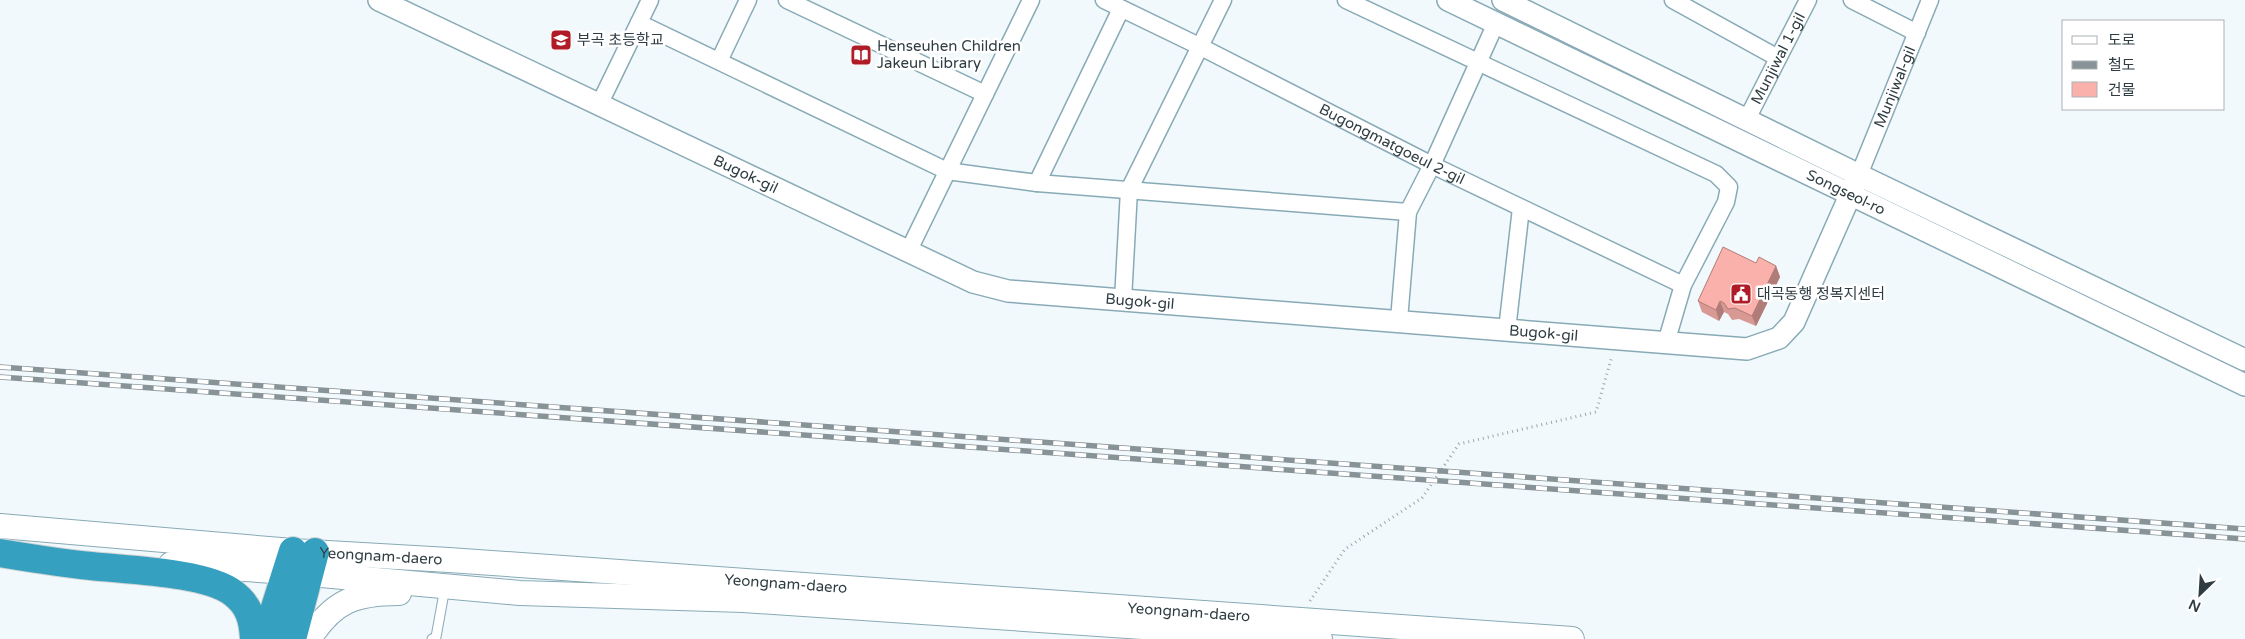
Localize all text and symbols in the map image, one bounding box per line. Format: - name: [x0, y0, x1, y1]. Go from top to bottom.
- street label: Munjiwal 1-gil: [1747, 10, 1809, 107]
- legend: [2062, 20, 2225, 110]
- school or university icon: 부곡 초등학교: [549, 28, 573, 52]
- place label: 부곡 초등학교: [577, 31, 664, 49]
- text: 도로: [2108, 31, 2136, 49]
- place label: Henseuhen Children Jakeun Library: [877, 37, 1021, 72]
- library icon: Henseuhen Children Jakeun Library: [849, 43, 873, 67]
- street label: Munjiwal-gil: [1870, 44, 1919, 130]
- text: 철도: [2108, 56, 2136, 74]
- text: 건물: [2108, 81, 2136, 99]
- street label: Bugongmatgoeul 2-gil: [1316, 100, 1468, 188]
- street label: Bugok-gil: [711, 151, 781, 197]
- street label: Songseol-ro: [1804, 166, 1888, 219]
- public building icon: 대곡동행 정복지센터: [1729, 282, 1753, 306]
- place label: 대곡동행 정복지센터: [1757, 285, 1885, 303]
- street label: Bugok-gil: [1105, 290, 1175, 313]
- street label: Bugok-gil: [1508, 321, 1579, 345]
- street label: Yeongnam-daero: [319, 544, 443, 569]
- north arrow: [2175, 569, 2225, 619]
- street label: Yeongnam-daero: [724, 570, 848, 597]
- text: N: [2186, 595, 2203, 615]
- street label: Yeongnam-daero: [1127, 599, 1251, 625]

